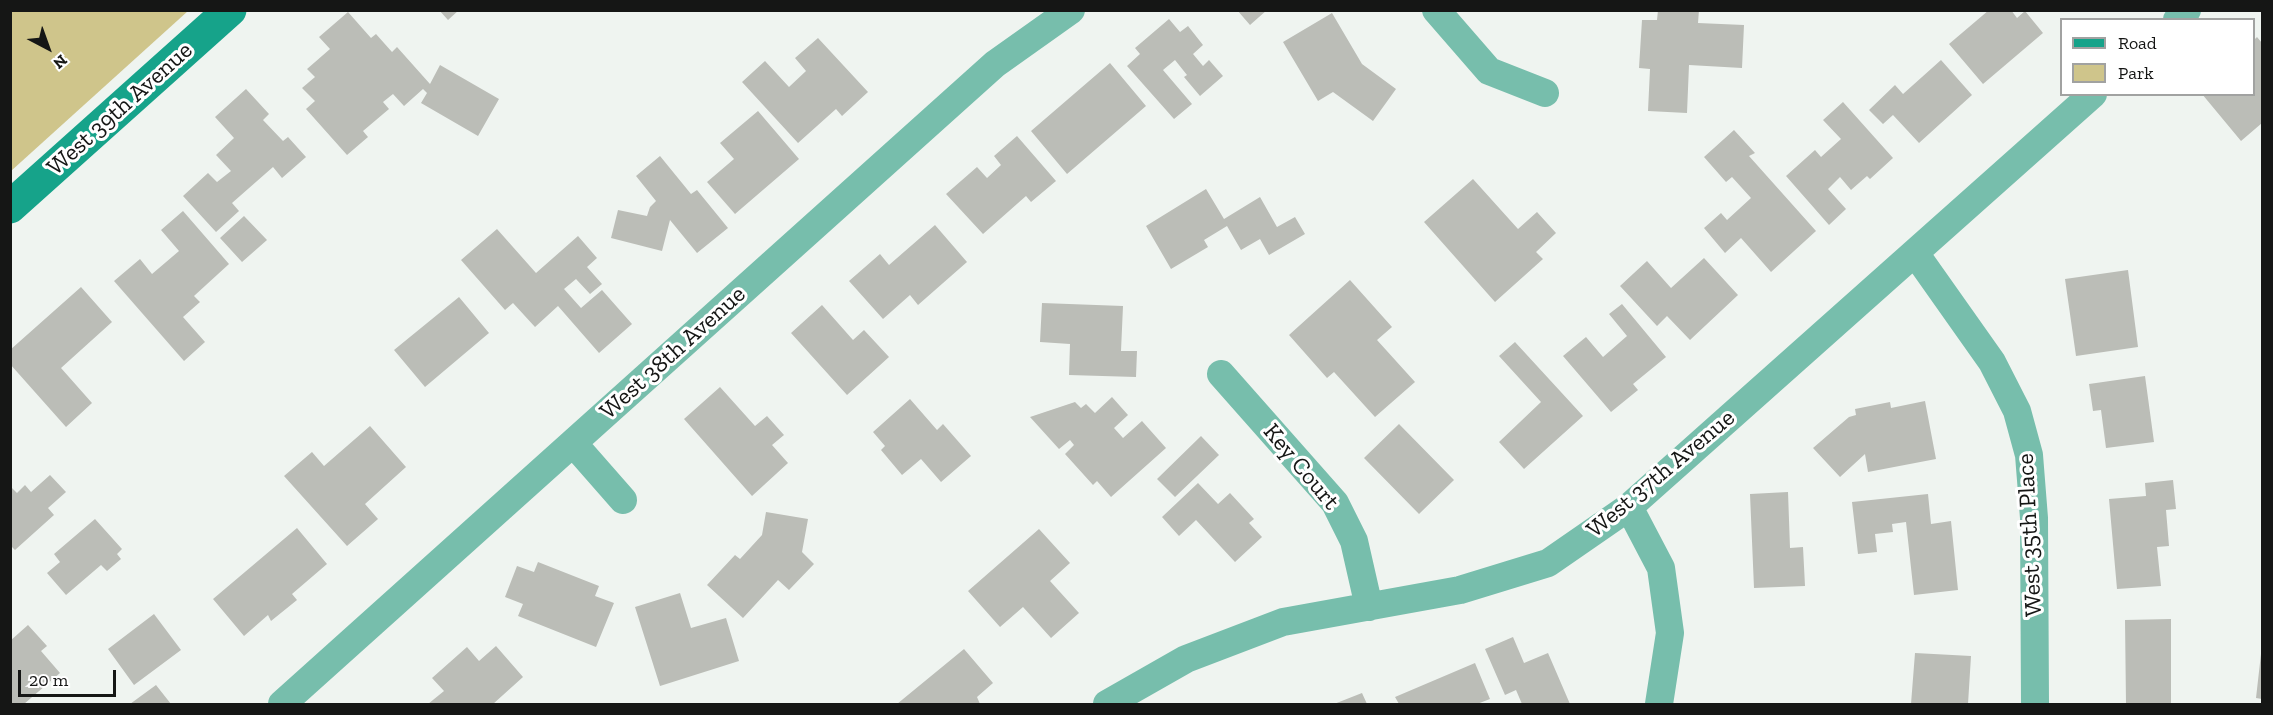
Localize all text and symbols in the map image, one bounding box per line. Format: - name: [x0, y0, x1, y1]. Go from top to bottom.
- north arrow: [18, 18, 78, 78]
- legend: [2060, 18, 2255, 96]
- text: Road: [2118, 32, 2157, 54]
- street label: West 39th Avenue: [41, 36, 199, 182]
- text: N: [49, 51, 71, 73]
- text: Park: [2118, 62, 2154, 84]
- street label: West 38th Avenue: [594, 280, 752, 426]
- street label: West 37th Avenue: [1581, 404, 1741, 544]
- street label: Key Court: [1257, 418, 1345, 516]
- street label: West 35th Place: [2011, 453, 2049, 617]
- scale bar: [21, 658, 118, 696]
- text: 20 m: [29, 669, 68, 691]

